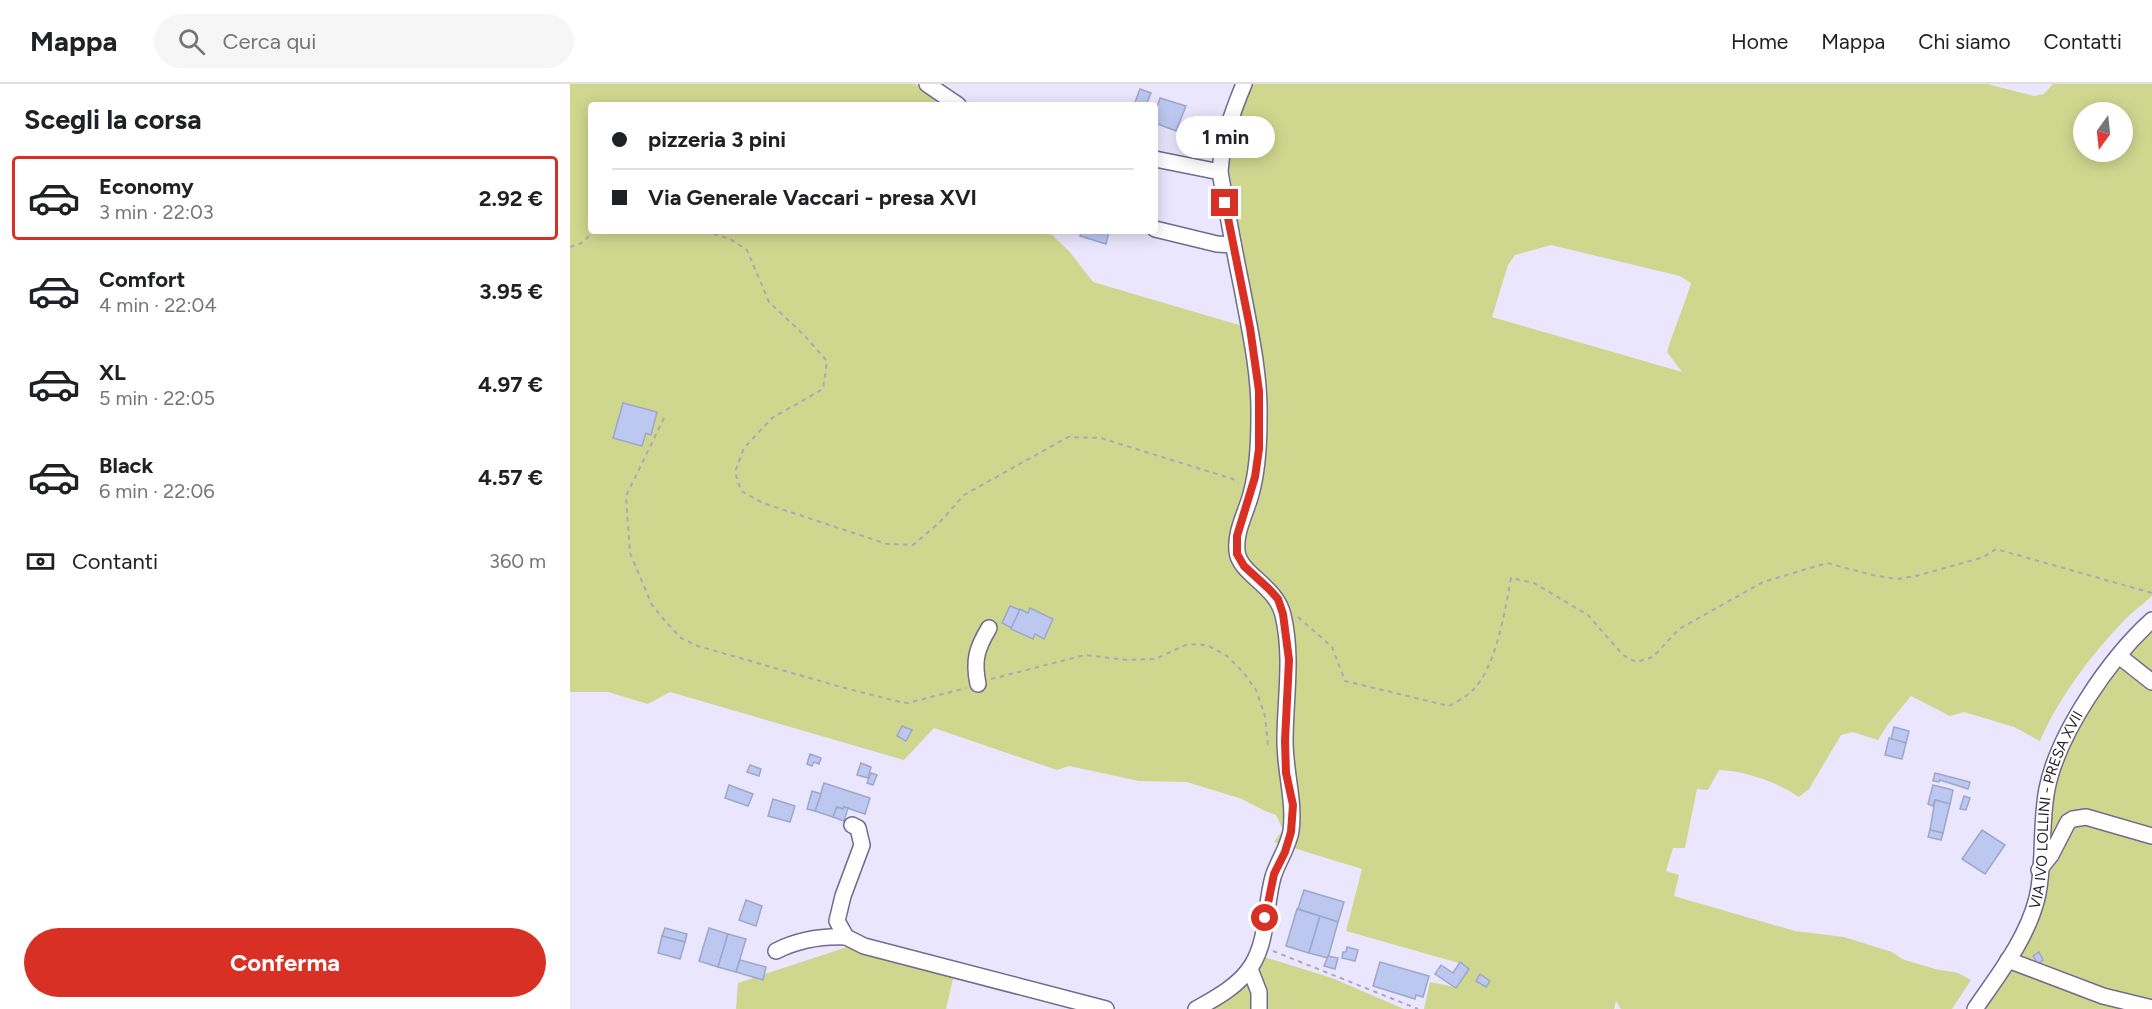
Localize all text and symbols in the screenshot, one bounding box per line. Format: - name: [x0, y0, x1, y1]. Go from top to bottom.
- search box: [154, 14, 574, 68]
- text: Mappa: [30, 24, 118, 58]
- icon: search: [175, 25, 208, 58]
- text: Cerca qui: [223, 28, 316, 55]
- text: Home: [1731, 29, 1788, 54]
- text: Mappa: [1821, 29, 1885, 54]
- text: Chi siamo: [1918, 29, 2011, 54]
- text: Contatti: [2044, 29, 2122, 54]
- north arrow: [2073, 102, 2133, 162]
- map controls: [2073, 102, 2133, 162]
- text: Scegli la corsa: [24, 103, 202, 136]
- callout: 1 min: [1176, 116, 1274, 158]
- text: 1 min: [1202, 125, 1249, 149]
- text: pizzeria 3 pini: [648, 126, 786, 153]
- icon: car: [27, 171, 81, 225]
- text: Economy: [99, 173, 194, 200]
- text: Via Generale Vaccari - presa XVI: [648, 184, 977, 211]
- text: 2.92 €: [479, 185, 543, 212]
- route end: [1211, 189, 1238, 216]
- text: 3 min · 22:03: [99, 200, 214, 224]
- icon: car: [27, 264, 81, 318]
- text: Comfort: [99, 266, 185, 293]
- text: 3.95 €: [479, 278, 543, 305]
- text: 4 min · 22:04: [99, 293, 217, 317]
- icon: car: [27, 357, 81, 411]
- text: XL: [99, 359, 126, 386]
- text: 4.97 €: [478, 371, 543, 398]
- text: 5 min · 22:05: [99, 386, 215, 410]
- icon: car: [27, 450, 81, 504]
- text: Black: [99, 452, 153, 479]
- text: 4.57 €: [478, 464, 543, 491]
- text: 6 min · 22:06: [99, 479, 215, 503]
- icon: cash: [24, 545, 57, 578]
- text: Contanti: [72, 548, 158, 575]
- text: 360 m: [489, 549, 546, 573]
- street label: VIA IVO LOLLINI - PRESA XVII: [2025, 708, 2087, 911]
- route start: [1251, 904, 1278, 931]
- button: Conferma: [24, 928, 546, 997]

